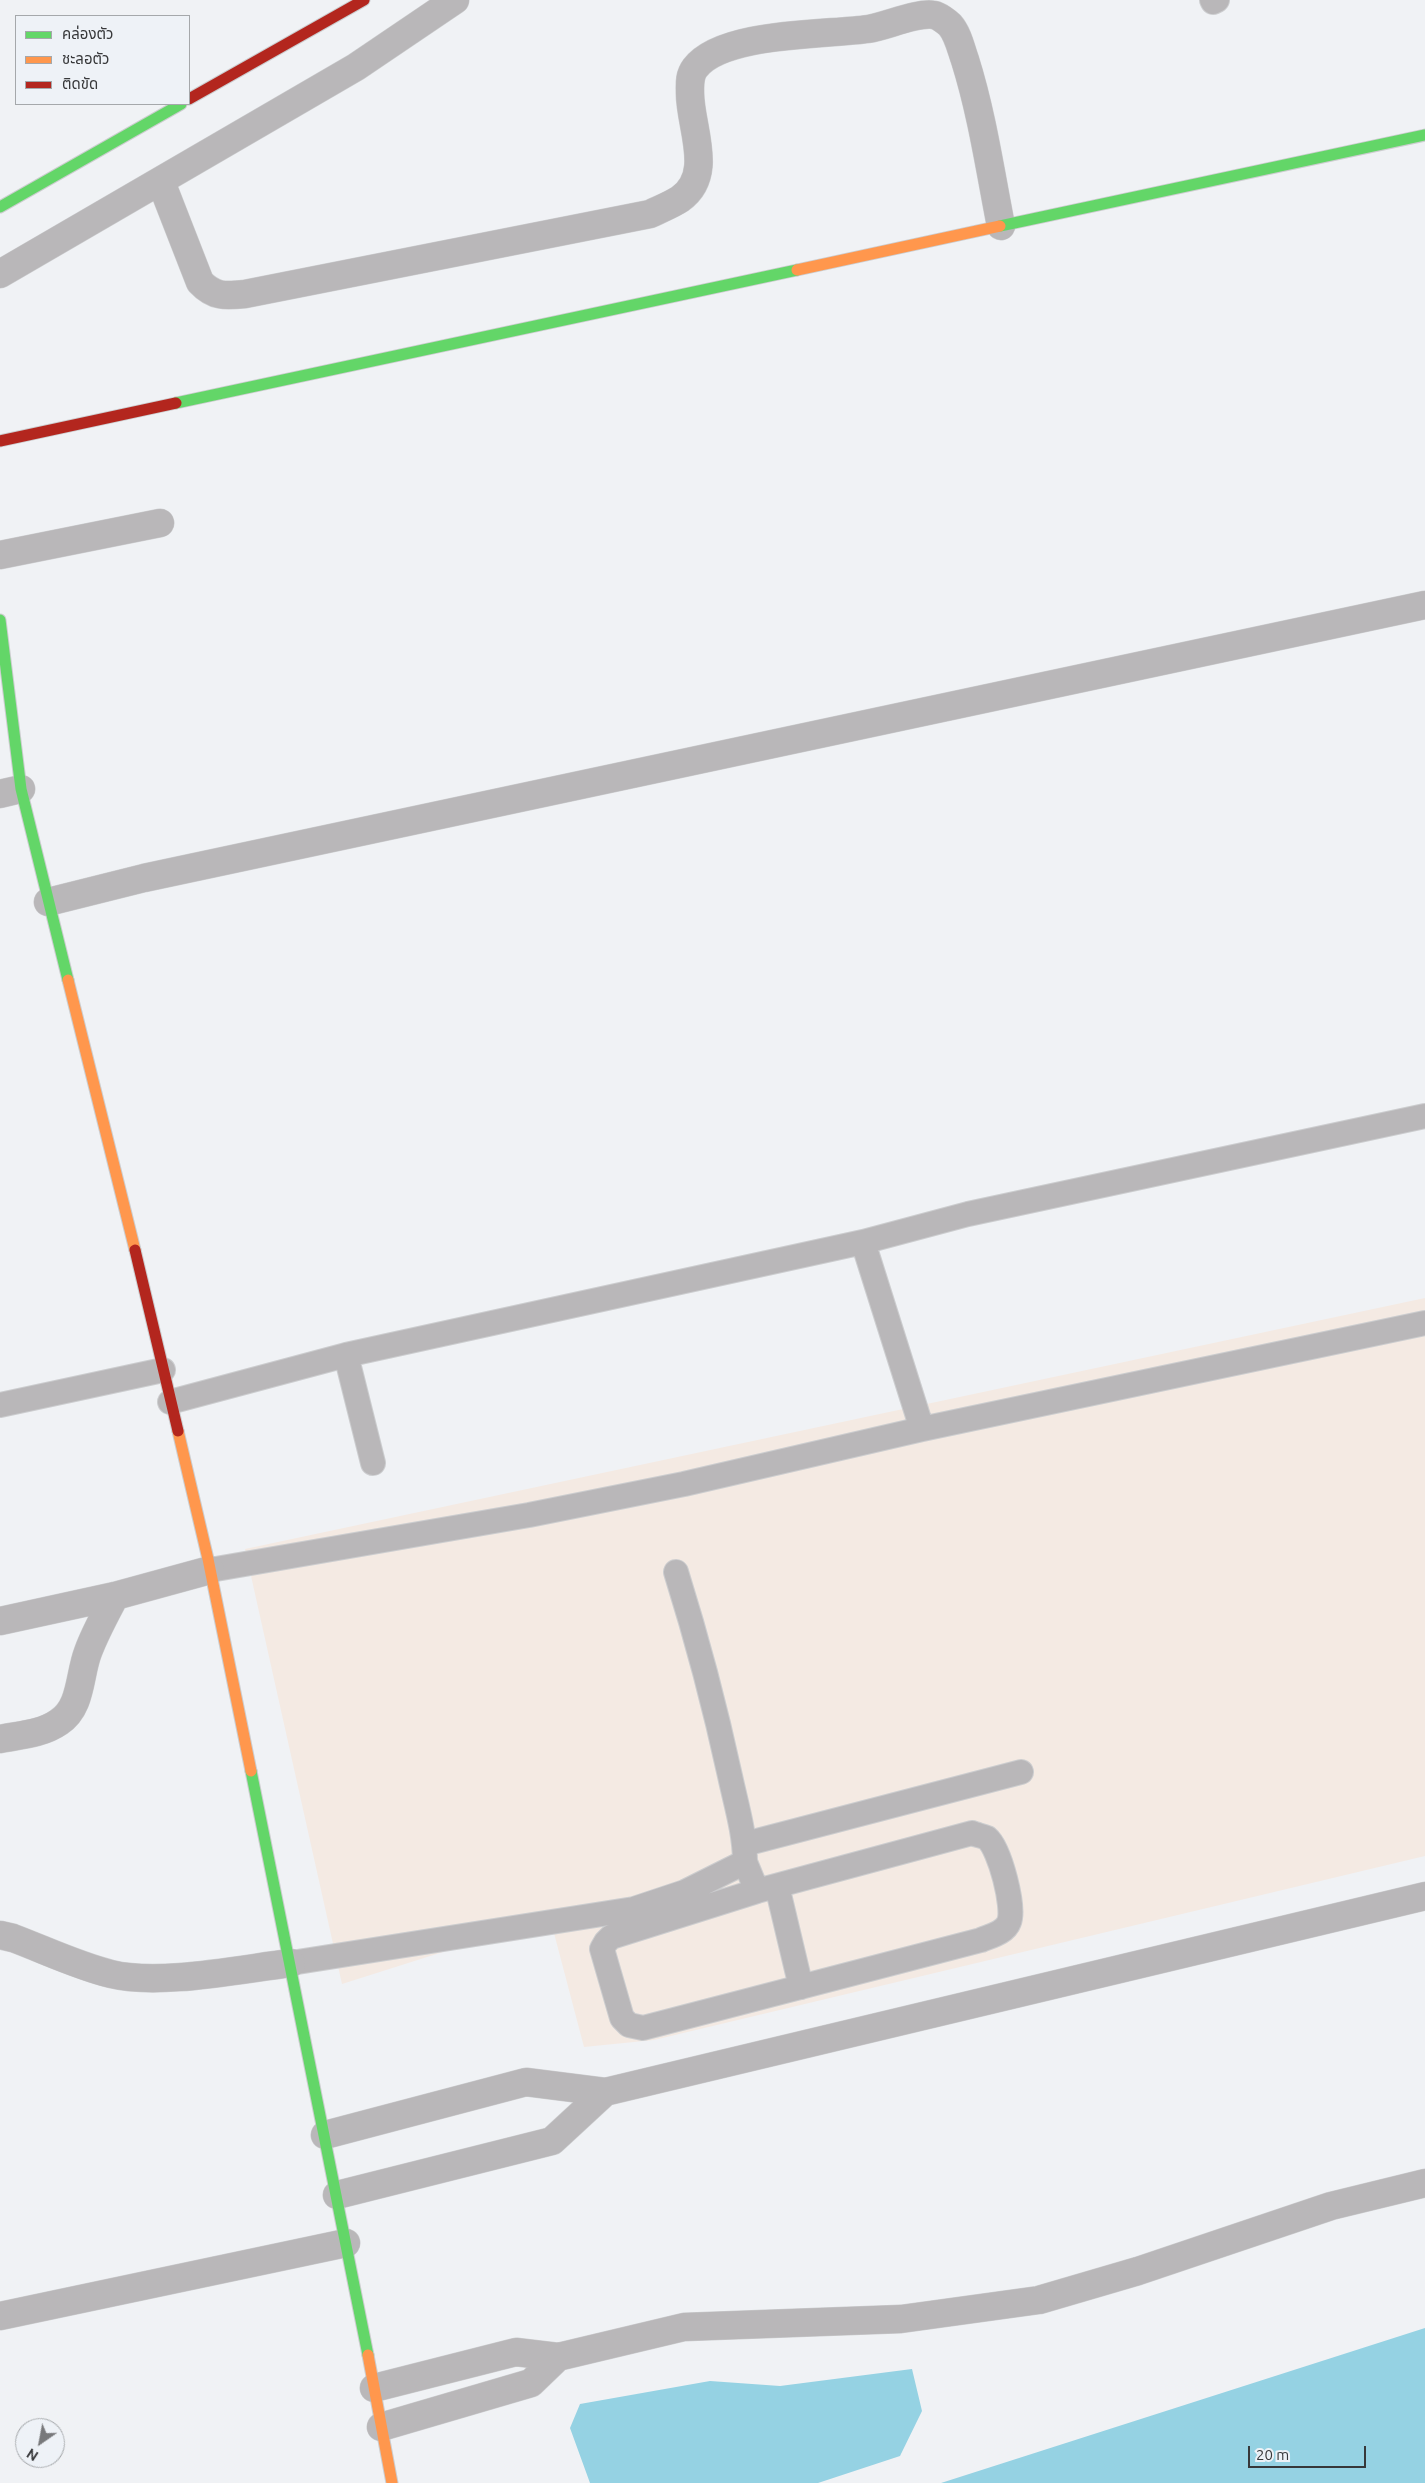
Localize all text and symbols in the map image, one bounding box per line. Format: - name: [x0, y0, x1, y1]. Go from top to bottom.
- legend: [15, 15, 190, 105]
- text: คล่องตัว: [62, 25, 113, 42]
- text: ชะลอตัว: [62, 50, 109, 67]
- text: ติดขัด: [62, 75, 98, 92]
- north arrow: [15, 2418, 65, 2468]
- scale bar: [1250, 2436, 1368, 2468]
- text: N: [24, 2445, 41, 2464]
- text: 20 m: [1256, 2446, 1289, 2463]

